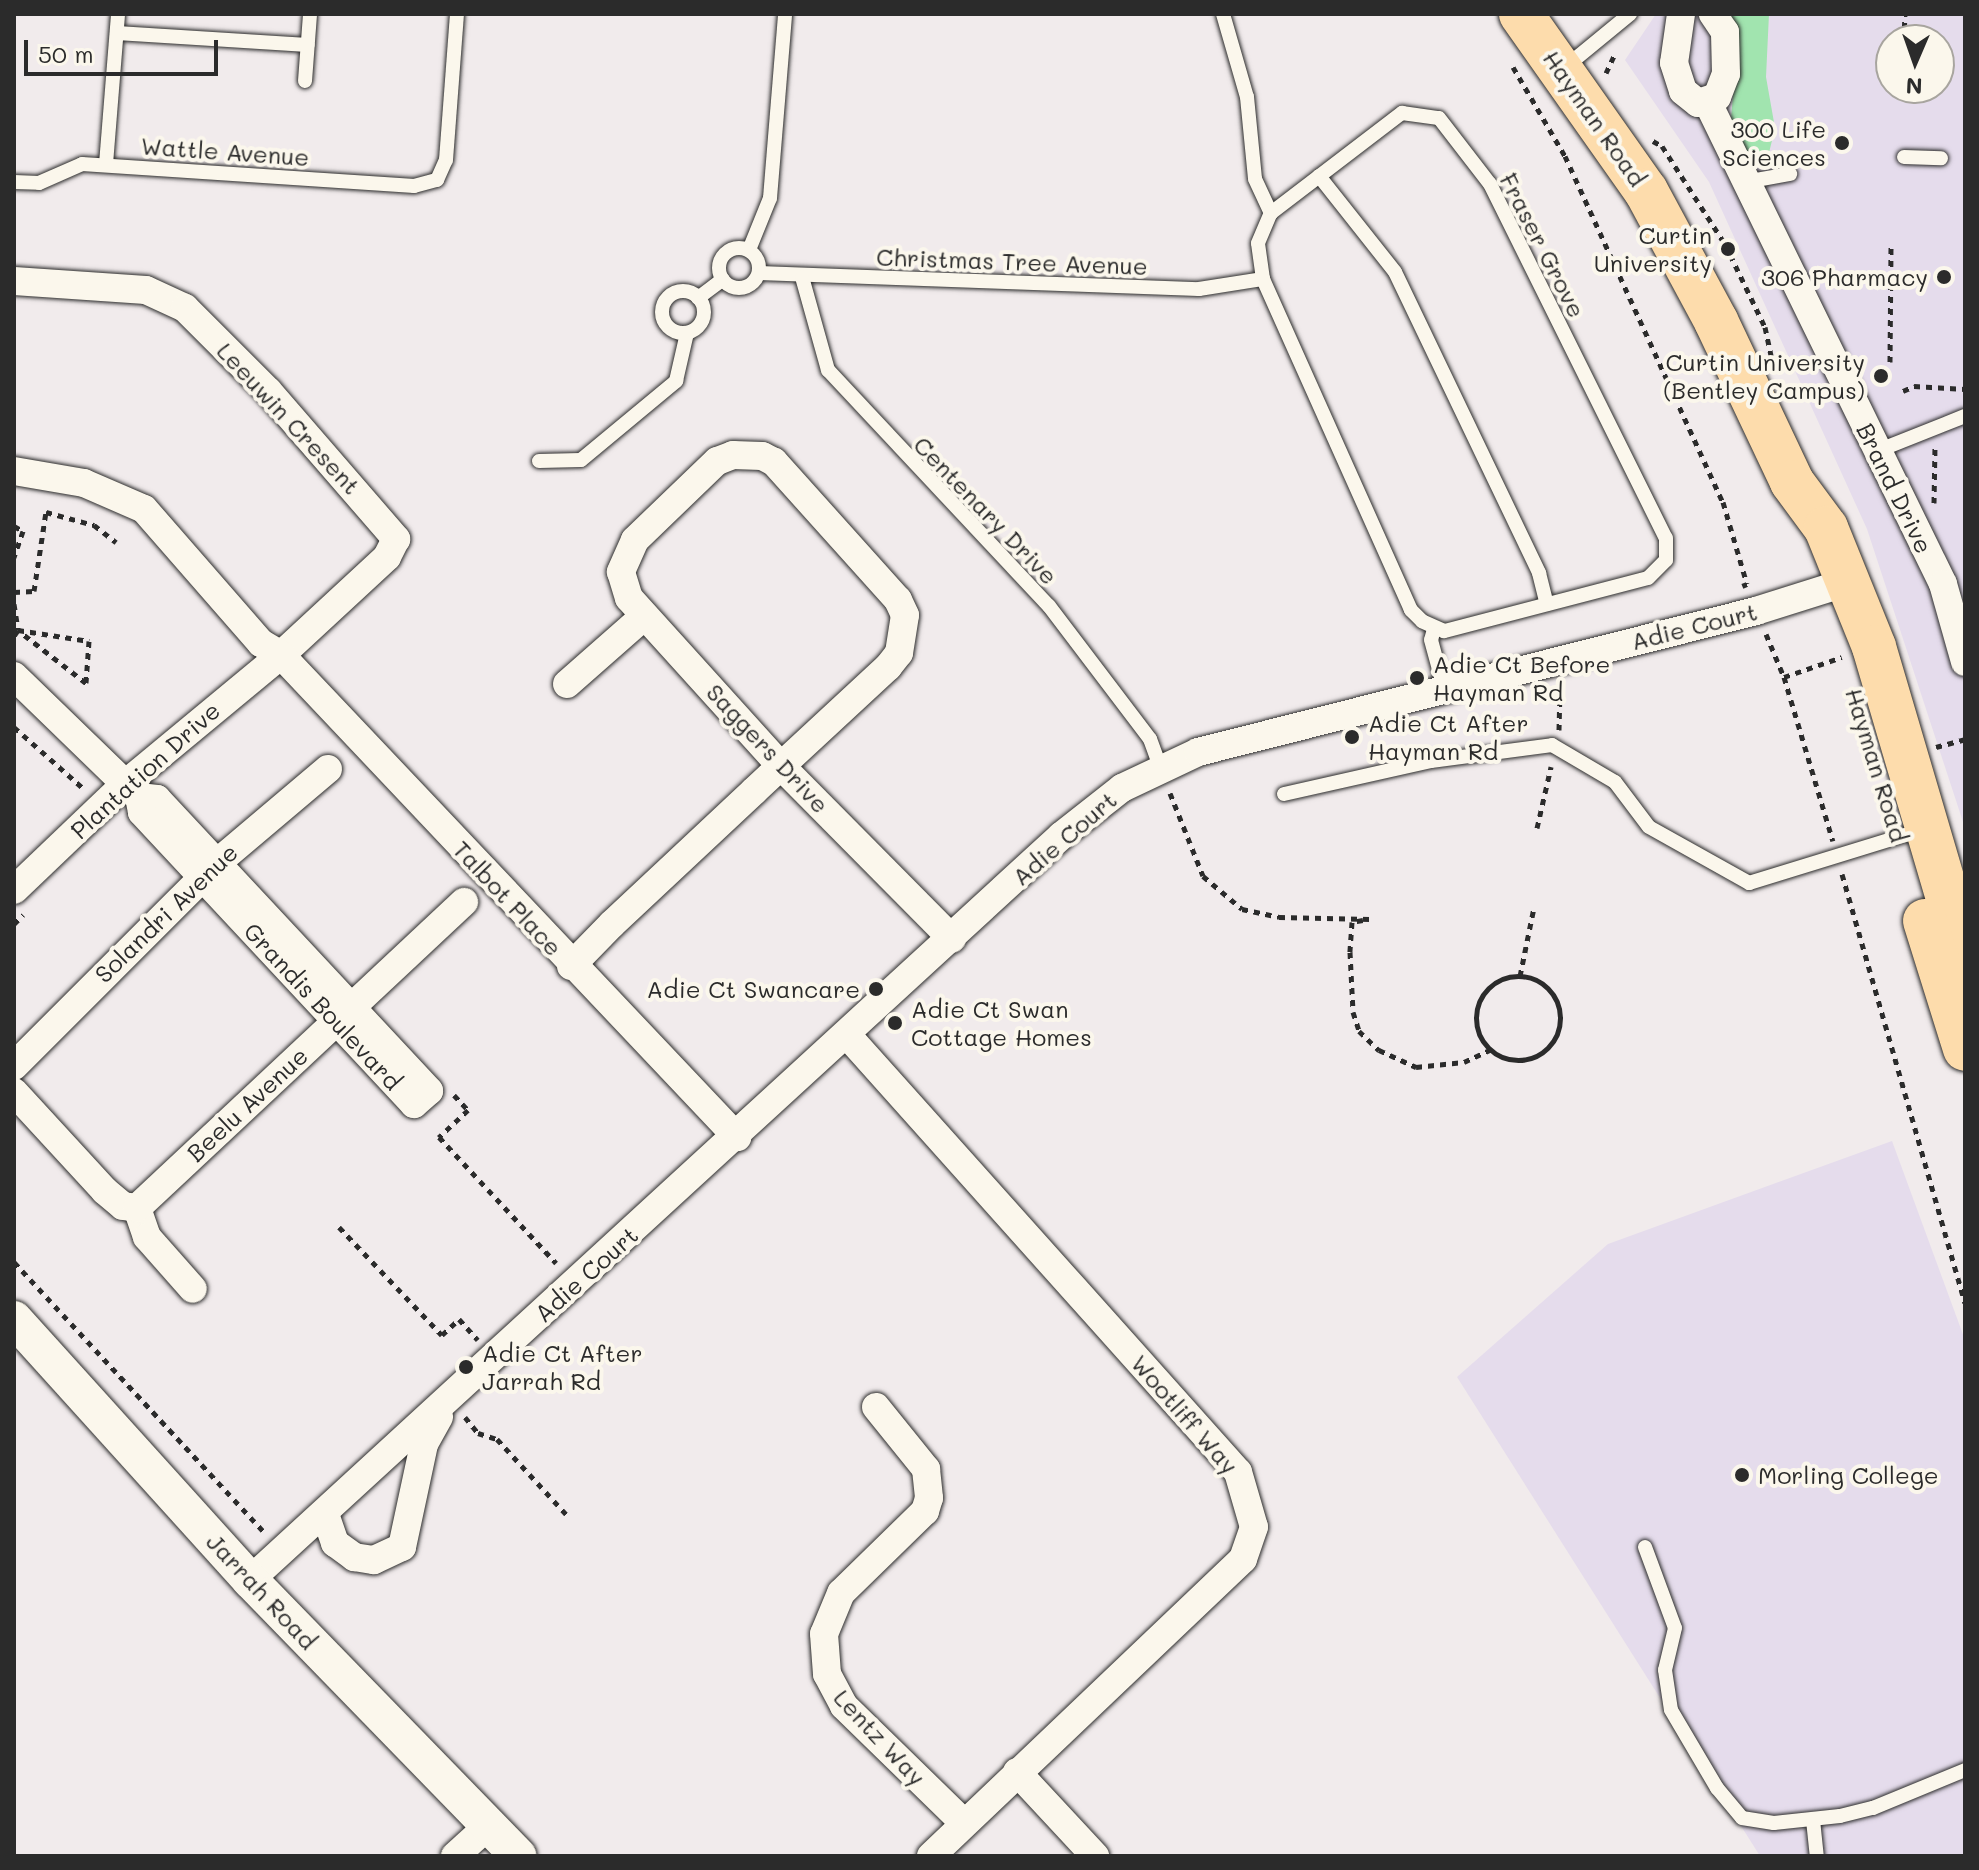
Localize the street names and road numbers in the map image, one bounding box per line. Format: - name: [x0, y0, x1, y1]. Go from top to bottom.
- street label: Hayman Road: [1537, 44, 1653, 192]
- street label: Wattle Avenue: [140, 131, 310, 171]
- street label: Fraser Grove: [1494, 168, 1592, 322]
- street label: Christmas Tree Avenue: [876, 242, 1148, 280]
- street label: Leeuwin Cresent: [211, 336, 367, 500]
- street label: Brand Drive: [1851, 418, 1939, 558]
- street label: Centenary Drive: [908, 430, 1064, 590]
- street label: Adie Court: [1628, 596, 1760, 656]
- street label: Saggers Drive: [701, 677, 835, 819]
- street label: Hayman Road: [1840, 685, 1914, 845]
- street label: Plantation Drive: [64, 695, 226, 845]
- street label: Adie Court: [1006, 785, 1122, 891]
- street label: Talbot Place: [447, 835, 569, 961]
- street label: Solandri Avenue: [89, 838, 243, 988]
- street label: Grandis Boulevard: [238, 916, 408, 1096]
- street label: Beelu Avenue: [181, 1041, 313, 1167]
- street label: Adie Court: [529, 1220, 643, 1328]
- street label: Wootliff Way: [1125, 1349, 1245, 1479]
- street label: Jarrah Road: [201, 1527, 323, 1655]
- street label: Lentz Way: [828, 1683, 932, 1791]

